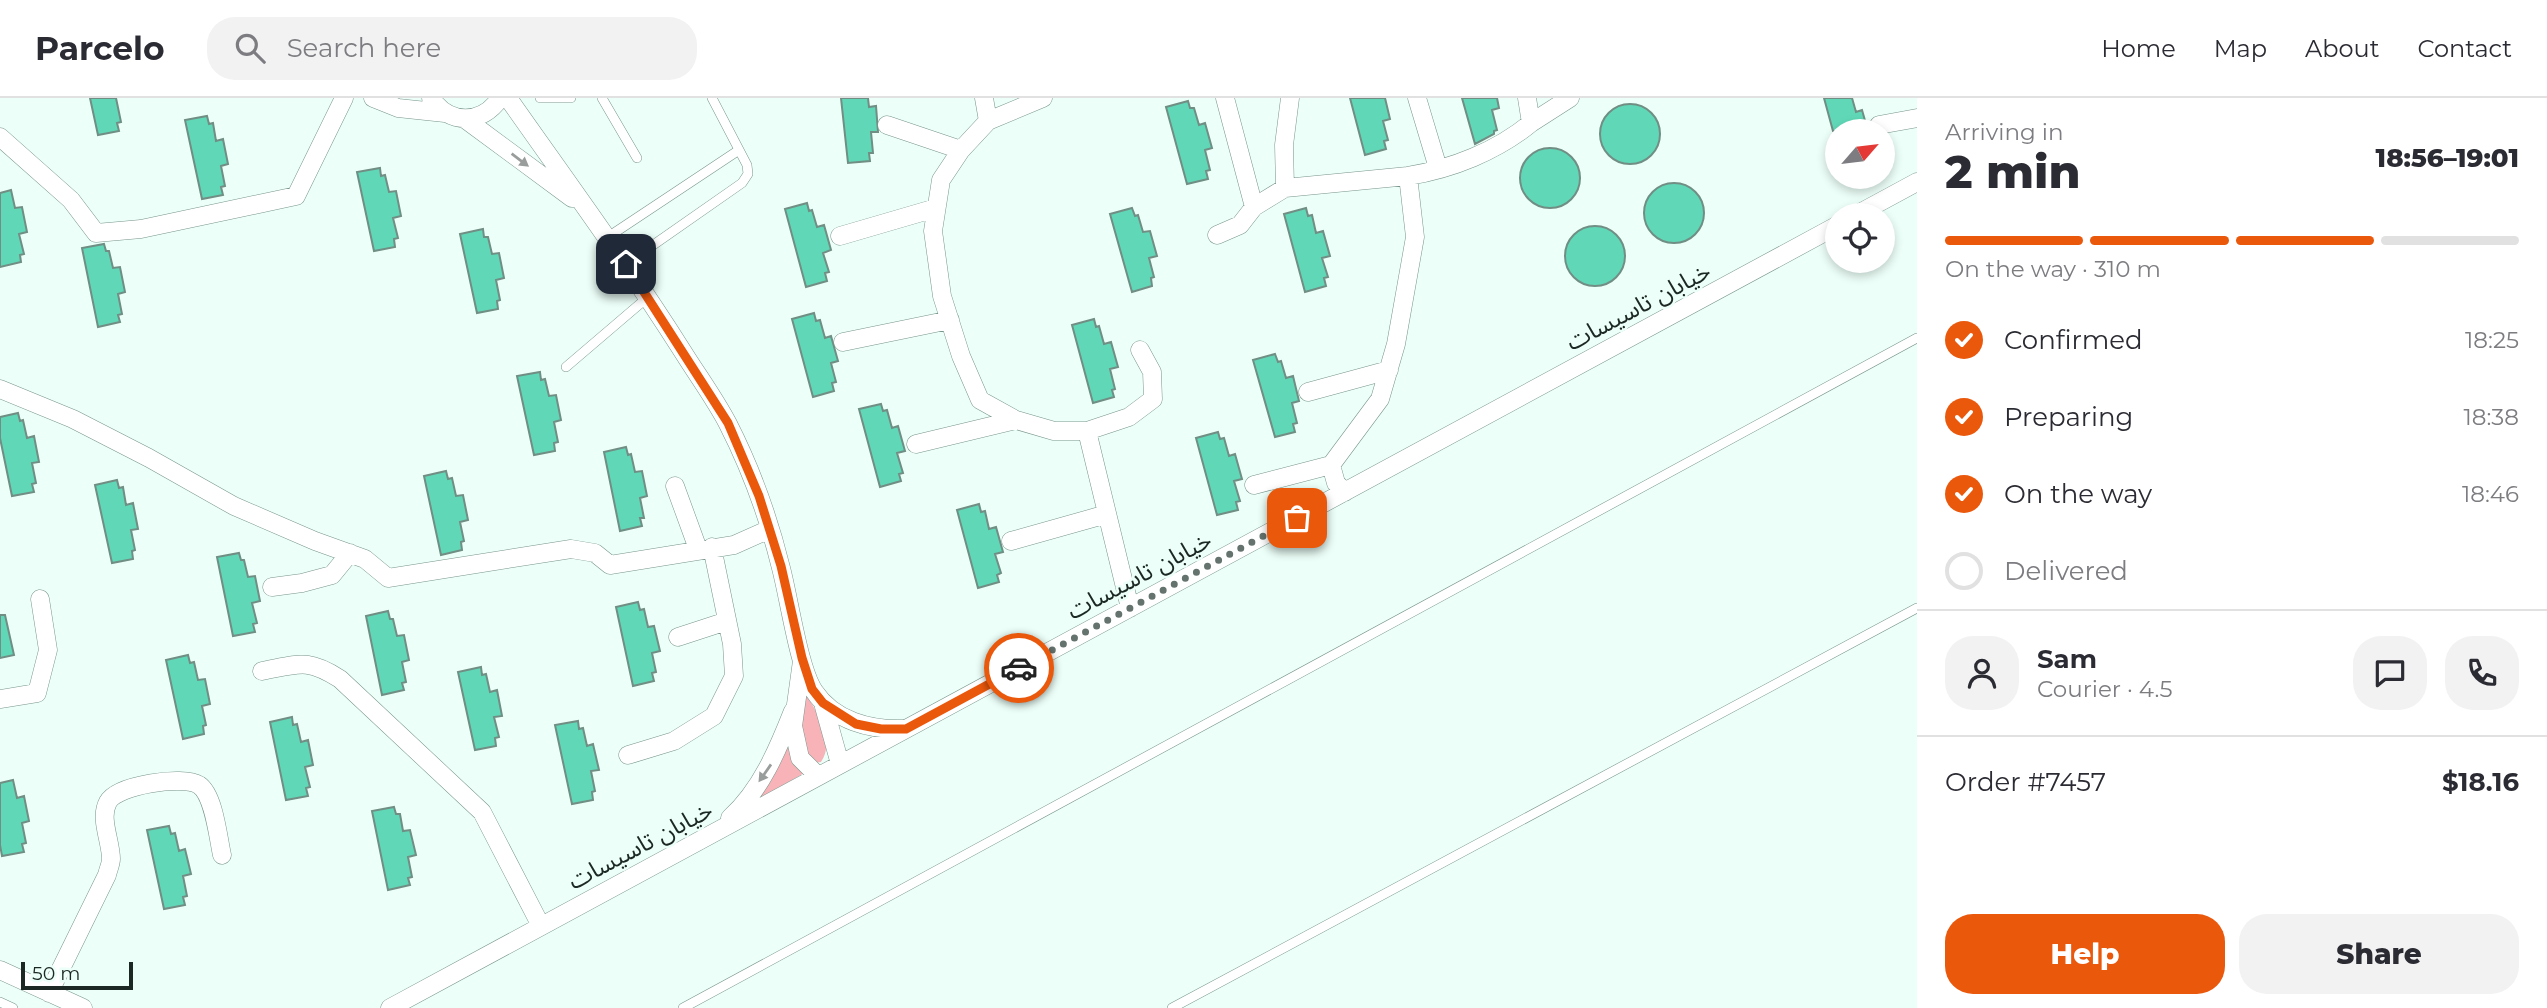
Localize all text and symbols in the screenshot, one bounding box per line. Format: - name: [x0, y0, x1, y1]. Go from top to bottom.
- search box: [207, 17, 697, 80]
- text: Parcelo: [35, 28, 165, 68]
- icon: search: [231, 29, 269, 67]
- text: Search here: [287, 32, 441, 64]
- text: Home: [2101, 34, 2176, 63]
- text: Map: [2214, 34, 2267, 63]
- text: About: [2305, 34, 2379, 63]
- text: Contact: [2417, 34, 2512, 63]
- text: Arriving in: [1945, 118, 2064, 146]
- north arrow: [1825, 119, 1895, 189]
- map controls: [1825, 119, 1895, 273]
- text: 18:56–19:01: [2376, 142, 2519, 174]
- text: 2 min: [1945, 143, 2080, 200]
- one-way arrow: [511, 152, 529, 166]
- button: locate: [1825, 203, 1895, 273]
- pin: [596, 234, 656, 294]
- icon: home: [607, 245, 645, 283]
- text: On the way · 310 m: [1945, 255, 2161, 283]
- street label: خیابان تاسیسات: [1561, 256, 1715, 356]
- icon: check: [1945, 321, 1983, 359]
- text: Confirmed: [2004, 324, 2143, 356]
- text: 18:25: [2465, 326, 2519, 354]
- icon: check: [1945, 398, 1983, 436]
- text: Preparing: [2004, 401, 2133, 433]
- text: 18:38: [2464, 403, 2519, 431]
- icon: check: [1945, 475, 1983, 513]
- text: On the way: [2004, 478, 2152, 510]
- text: 18:46: [2462, 480, 2519, 508]
- pin: [1267, 488, 1327, 548]
- icon: bag: [1278, 499, 1316, 537]
- street label: خیابان تاسیسات: [1062, 525, 1216, 625]
- text: Delivered: [2004, 555, 2128, 587]
- courier: [984, 633, 1054, 703]
- button: person: [1945, 636, 2019, 710]
- button: chat: [2353, 636, 2427, 710]
- button: phone: [2445, 636, 2519, 710]
- text: Sam: [2037, 643, 2097, 675]
- icon: car: [1000, 649, 1038, 687]
- text: Courier · 4.5: [2037, 675, 2172, 703]
- one-way arrow: [758, 764, 772, 782]
- text: Order #7457: [1945, 766, 2106, 798]
- text: $18.16: [2442, 766, 2519, 798]
- street label: خیابان تاسیسات: [563, 795, 717, 895]
- button: Help: [1945, 914, 2225, 994]
- button: Share: [2239, 914, 2519, 994]
- scale bar: [21, 959, 133, 991]
- text: 50 m: [32, 962, 80, 985]

